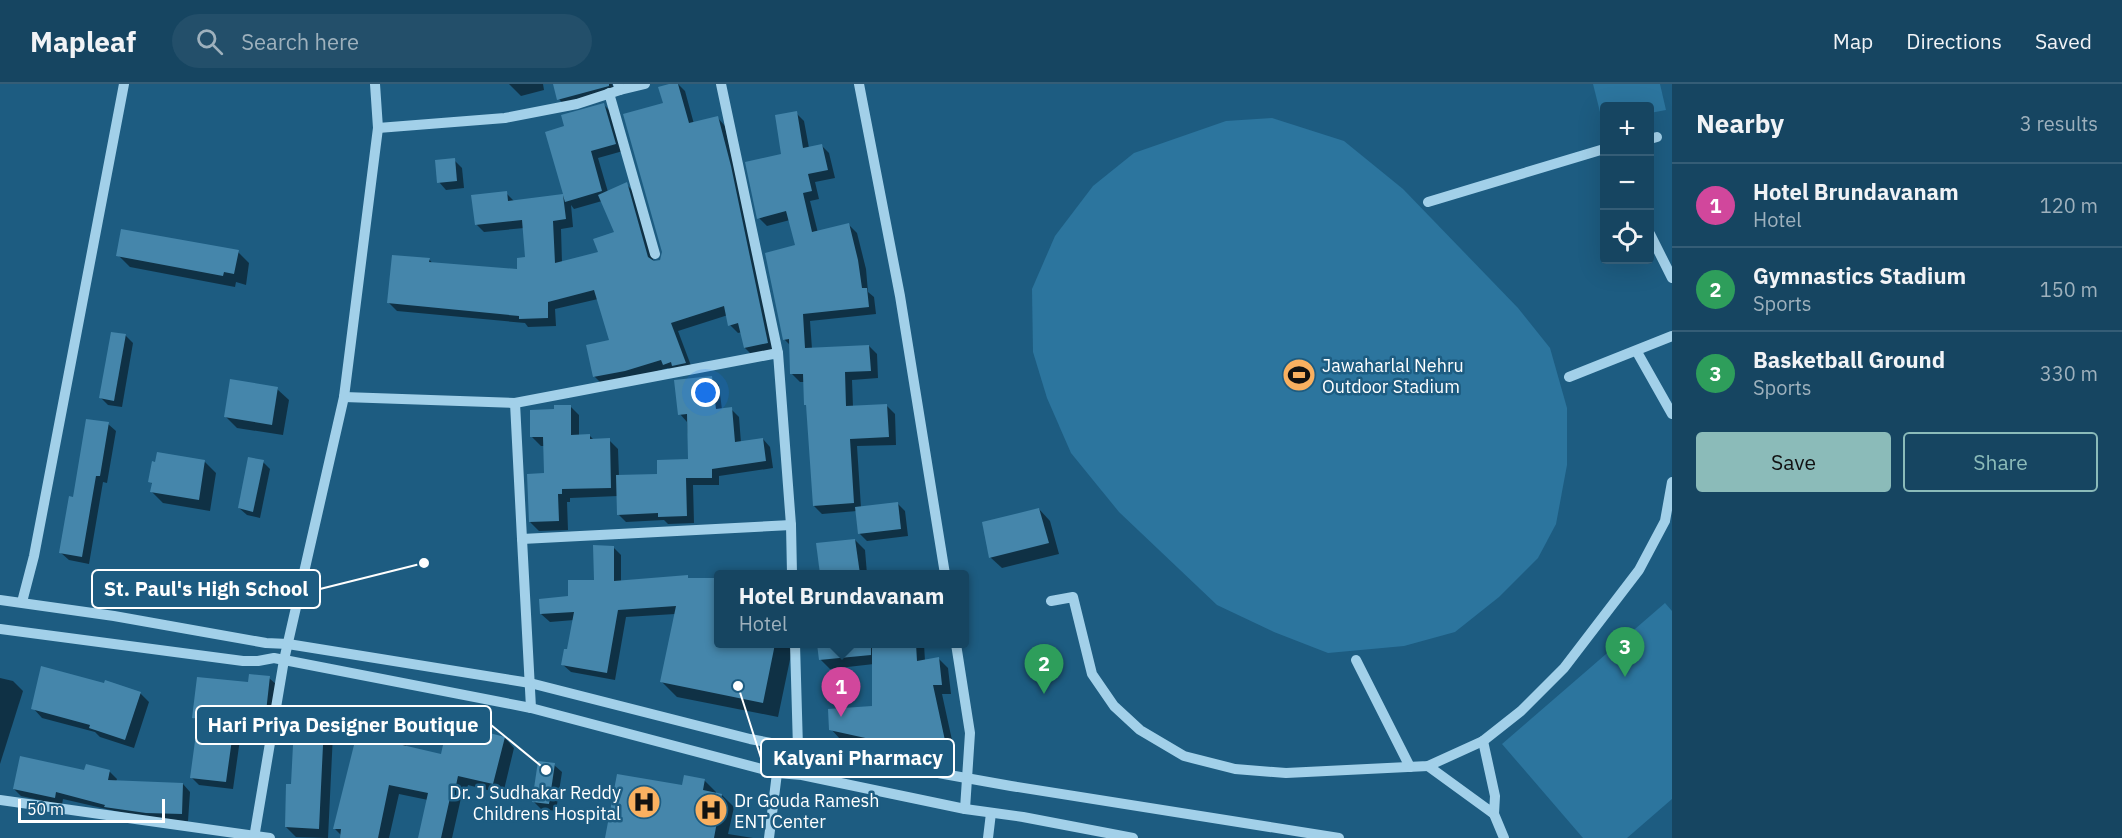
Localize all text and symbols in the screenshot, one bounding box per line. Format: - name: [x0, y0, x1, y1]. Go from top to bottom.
- search box: [172, 14, 592, 68]
- text: Mapleaf: [30, 23, 136, 60]
- icon: search: [193, 25, 226, 58]
- text: Search here: [241, 27, 359, 56]
- text: Map: [1833, 27, 1873, 55]
- text: Directions: [1906, 27, 2002, 55]
- text: Saved: [2035, 27, 2092, 55]
- map controls: [1600, 102, 1654, 264]
- button: +: [1600, 102, 1654, 156]
- text: Nearby: [1696, 106, 1784, 140]
- text: 3 results: [2020, 110, 2098, 137]
- button: −: [1600, 156, 1654, 210]
- text: Hotel Brundavanam: [1753, 177, 1959, 206]
- text: 1: [1710, 192, 1722, 219]
- text: 120 m: [2040, 192, 2098, 219]
- text: Hotel: [1753, 206, 1802, 233]
- button: locate: [1600, 210, 1654, 264]
- text: Gymnastics Stadium: [1753, 261, 1966, 290]
- text: 2: [1710, 276, 1722, 303]
- text: 150 m: [2040, 276, 2098, 303]
- text: Sports: [1753, 290, 1812, 317]
- text: Basketball Ground: [1753, 345, 1945, 374]
- place label: Jawaharlal Nehru Outdoor Stadium: [1322, 354, 1464, 398]
- sports icon: Jawaharlal Nehru Outdoor Stadium: [1281, 357, 1317, 393]
- text: 3: [1710, 360, 1722, 387]
- text: 330 m: [2040, 360, 2098, 387]
- text: Sports: [1753, 374, 1812, 401]
- your location: [691, 378, 720, 407]
- button: Save: [1696, 432, 1891, 492]
- button: Share: [1903, 432, 2098, 492]
- callout: St. Paul's High School: [92, 570, 320, 608]
- popup: [714, 570, 969, 648]
- text: St. Paul's High School: [104, 575, 308, 602]
- text: Hotel Brundavanam: [739, 581, 944, 610]
- text: Hotel: [739, 610, 787, 637]
- pin: 3: [1606, 628, 1644, 677]
- pin: 2: [1024, 644, 1064, 694]
- pin: 1: [822, 668, 860, 717]
- callout: Hari Priya Designer Boutique: [196, 706, 491, 744]
- text: Hari Priya Designer Boutique: [208, 711, 478, 738]
- callout: Kalyani Pharmacy: [761, 739, 954, 777]
- text: Kalyani Pharmacy: [773, 744, 943, 771]
- place label: Dr. J Sudhakar Reddy Childrens Hospital: [449, 781, 621, 825]
- hospital icon: Dr. J Sudhakar Reddy Childrens Hospital: [626, 784, 662, 820]
- place label: Dr Gouda Ramesh ENT Center: [734, 789, 880, 833]
- hospital icon: Dr Gouda Ramesh ENT Center: [693, 792, 729, 828]
- scale bar: [18, 796, 165, 824]
- text: 50 m: [27, 799, 64, 819]

